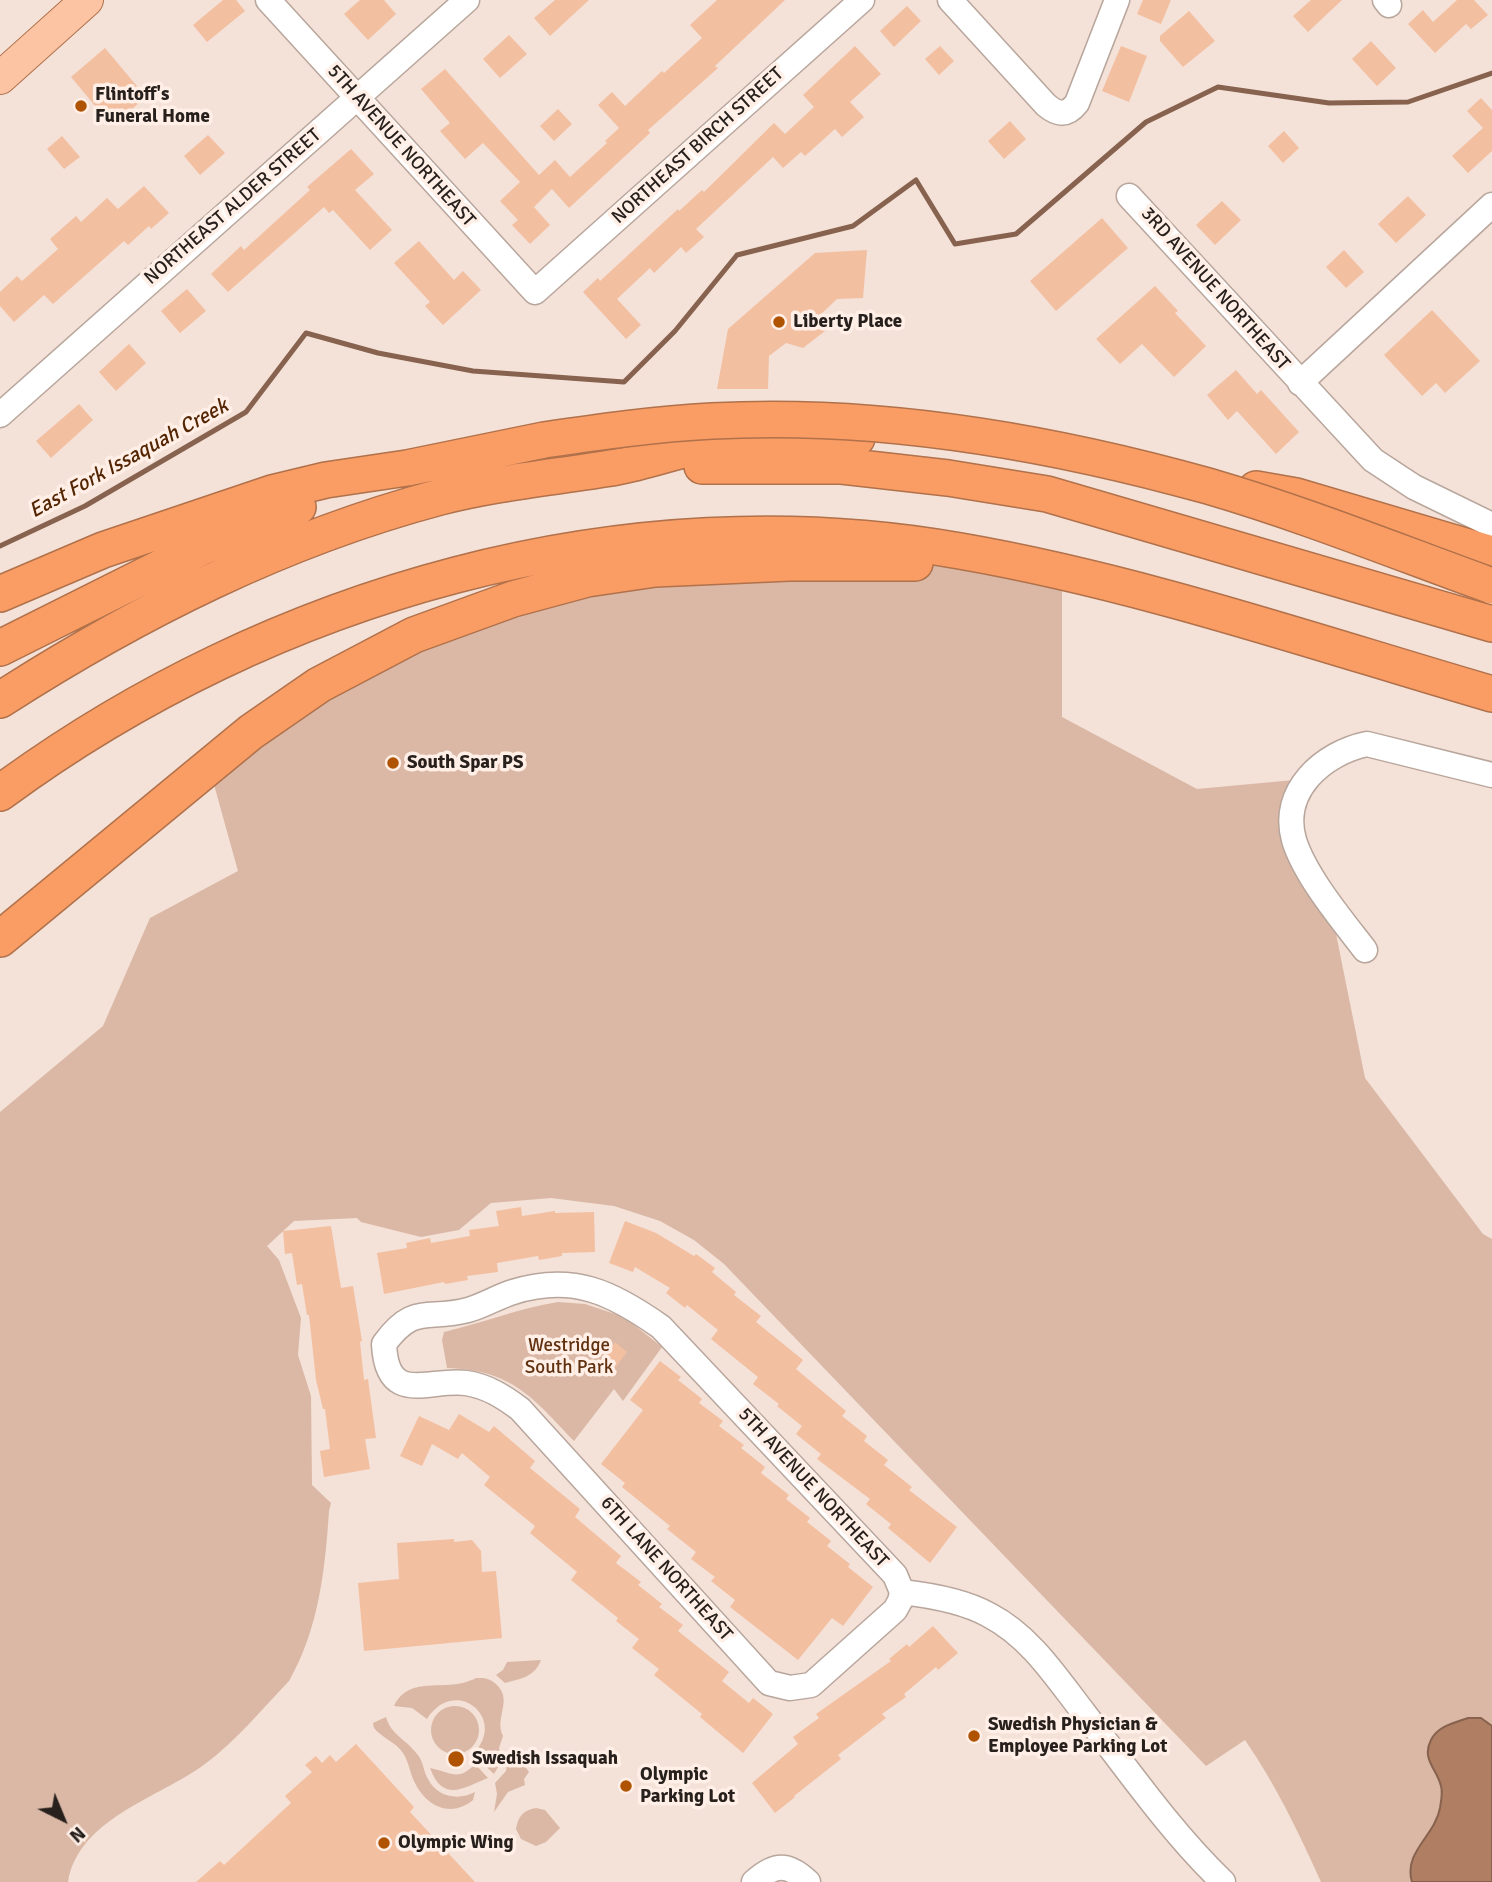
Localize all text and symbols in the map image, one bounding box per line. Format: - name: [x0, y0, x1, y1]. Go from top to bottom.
- street label: 5TH AVENUE NORTHEAST: [322, 60, 480, 232]
- street label: NORTHEAST BIRCH STREET: [608, 63, 788, 229]
- place label: Flintoff's Funeral Home: [95, 84, 210, 128]
- marker: Flintoff's Funeral Home: [73, 98, 89, 114]
- street label: NORTHEAST ALDER STREET: [140, 124, 326, 290]
- street label: 3RD AVENUE NORTHEAST: [1136, 203, 1294, 375]
- place label: Liberty Place: [793, 311, 902, 333]
- marker: Liberty Place: [771, 314, 787, 330]
- water label: East Fork Issaquah Creek: [25, 394, 233, 524]
- place label: South Spar PS: [407, 752, 524, 774]
- marker: South Spar PS: [385, 755, 401, 771]
- park label: Westridge South Park: [525, 1335, 613, 1379]
- street label: 5TH AVENUE NORTHEAST: [733, 1403, 893, 1573]
- street label: 6TH LANE NORTHEAST: [595, 1492, 737, 1646]
- place label: Swedish Physician & Employee Parking Lot: [988, 1714, 1167, 1758]
- marker: Swedish Physician & Employee Parking Lot: [966, 1728, 982, 1744]
- place label: Swedish Issaquah: [472, 1748, 618, 1770]
- marker: Swedish Issaquah: [446, 1749, 466, 1769]
- place label: Olympic Parking Lot: [640, 1764, 735, 1808]
- marker: Olympic Parking Lot: [618, 1778, 634, 1794]
- north arrow: [28, 1784, 98, 1854]
- text: N: [64, 1821, 90, 1848]
- place label: Olympic Wing: [398, 1832, 514, 1854]
- marker: Olympic Wing: [376, 1835, 392, 1851]

